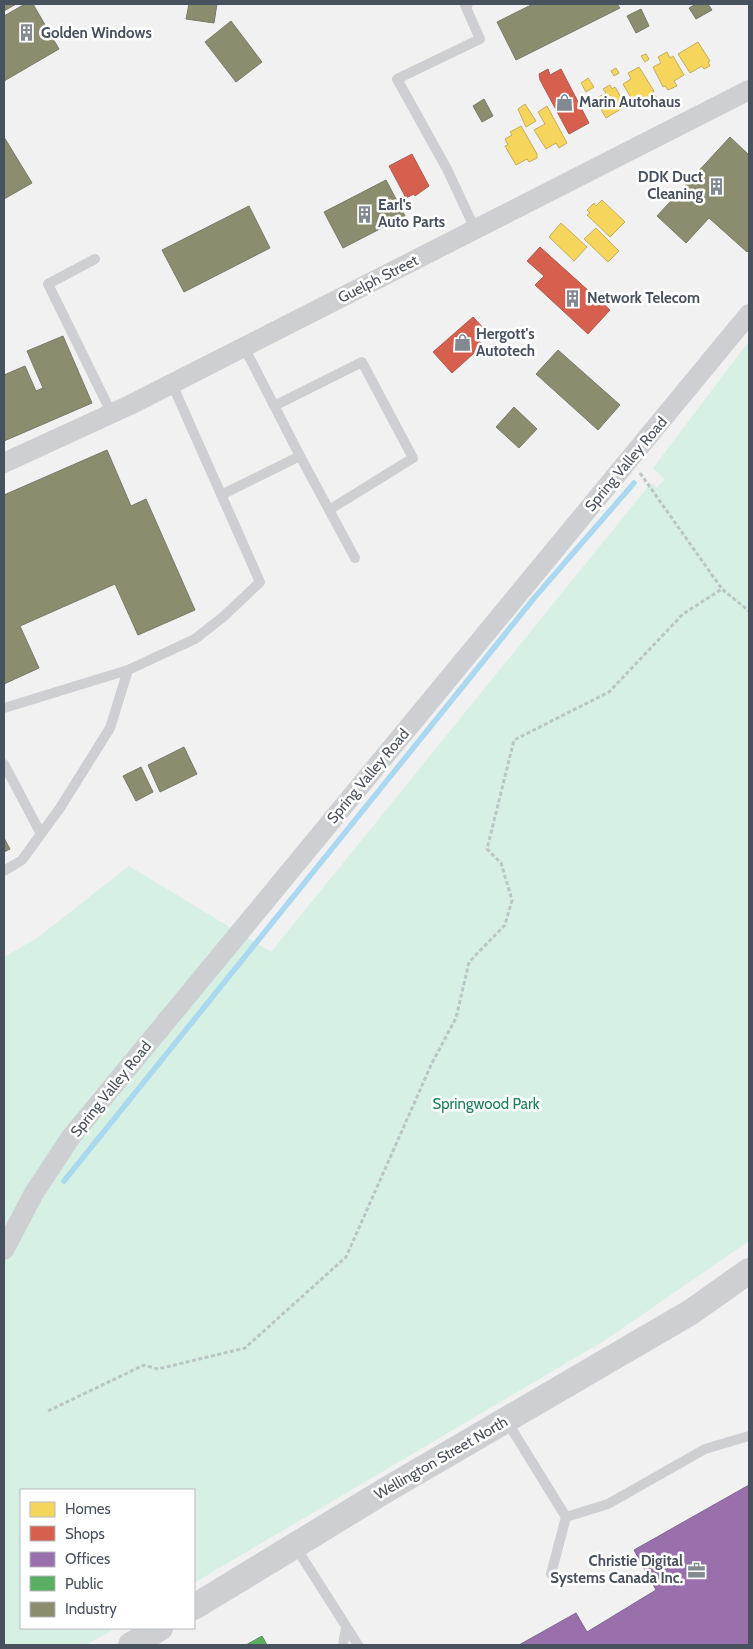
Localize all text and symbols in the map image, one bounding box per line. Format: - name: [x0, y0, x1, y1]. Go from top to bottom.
- building icon: Golden Windows: [17, 23, 37, 43]
- place label: Golden Windows: [41, 24, 152, 42]
- shop icon: Marin Autohaus: [555, 92, 575, 112]
- place label: Marin Autohaus: [579, 93, 681, 111]
- place label: DDK Duct Cleaning: [638, 168, 703, 203]
- building icon: DDK Duct Cleaning: [707, 176, 727, 196]
- place label: Earl's Auto Parts: [378, 196, 445, 231]
- building icon: Earl's Auto Parts: [354, 204, 374, 224]
- street label: Guelph Street: [335, 251, 421, 307]
- building icon: Network Telecom: [563, 288, 583, 308]
- place label: Network Telecom: [587, 289, 700, 307]
- place label: Hergott's Autotech: [476, 325, 535, 360]
- shop icon: Hergott's Autotech: [452, 333, 472, 353]
- street label: Spring Valley Road: [581, 413, 671, 515]
- street label: Spring Valley Road: [323, 725, 413, 827]
- street label: Spring Valley Road: [67, 1037, 155, 1141]
- park label: Springwood Park: [433, 1095, 540, 1113]
- street label: Wellington Street North: [371, 1412, 511, 1504]
- legend: [20, 1489, 195, 1629]
- text: Homes: [65, 1500, 111, 1518]
- text: Shops: [65, 1525, 105, 1543]
- text: Offices: [65, 1550, 110, 1568]
- place label: Christie Digital Systems Canada Inc.: [550, 1552, 683, 1587]
- office icon: Christie Digital Systems Canada Inc.: [687, 1560, 707, 1580]
- text: Public: [65, 1575, 103, 1593]
- text: Industry: [65, 1600, 117, 1618]

